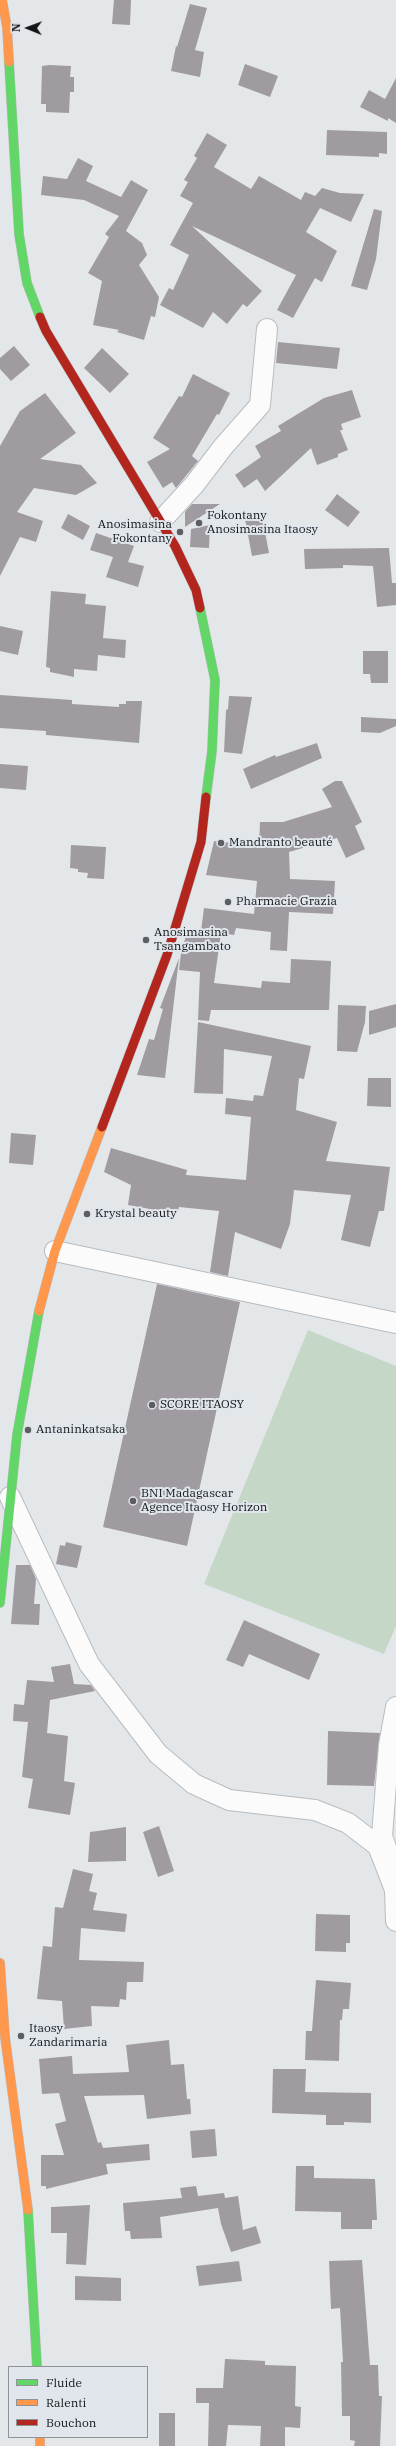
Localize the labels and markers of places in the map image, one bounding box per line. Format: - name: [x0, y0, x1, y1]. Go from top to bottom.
- place label: Fokontany Anosimasina Itaosy: [207, 509, 318, 537]
- place label: Anosimasina Fokontany: [98, 518, 172, 546]
- marker: Fokontany Anosimasina Itaosy: [194, 518, 204, 528]
- marker: Anosimasina Fokontany: [175, 527, 185, 537]
- place label: Mandranto beauté: [229, 836, 333, 850]
- marker: Mandranto beauté: [216, 838, 226, 848]
- place label: Pharmacie Grazia: [236, 895, 337, 909]
- marker: Pharmacie Grazia: [223, 897, 233, 907]
- place label: Anosimasina Tsangambato: [154, 926, 231, 954]
- marker: Anosimasina Tsangambato: [141, 935, 151, 945]
- place label: Krystal beauty: [95, 1207, 177, 1221]
- marker: Krystal beauty: [82, 1209, 92, 1219]
- place label: SCORE ITAOSY: [160, 1398, 244, 1412]
- marker: SCORE ITAOSY: [147, 1400, 157, 1410]
- place label: Antaninkatsaka: [36, 1423, 125, 1437]
- marker: Antaninkatsaka: [23, 1425, 33, 1435]
- place label: BNI Madagascar Agence Itaosy Horizon: [141, 1487, 267, 1515]
- marker: BNI Madagascar Agence Itaosy Horizon: [128, 1496, 138, 1506]
- place label: Itaosy Zandarimaria: [29, 2022, 107, 2050]
- marker: Itaosy Zandarimaria: [16, 2031, 26, 2041]

